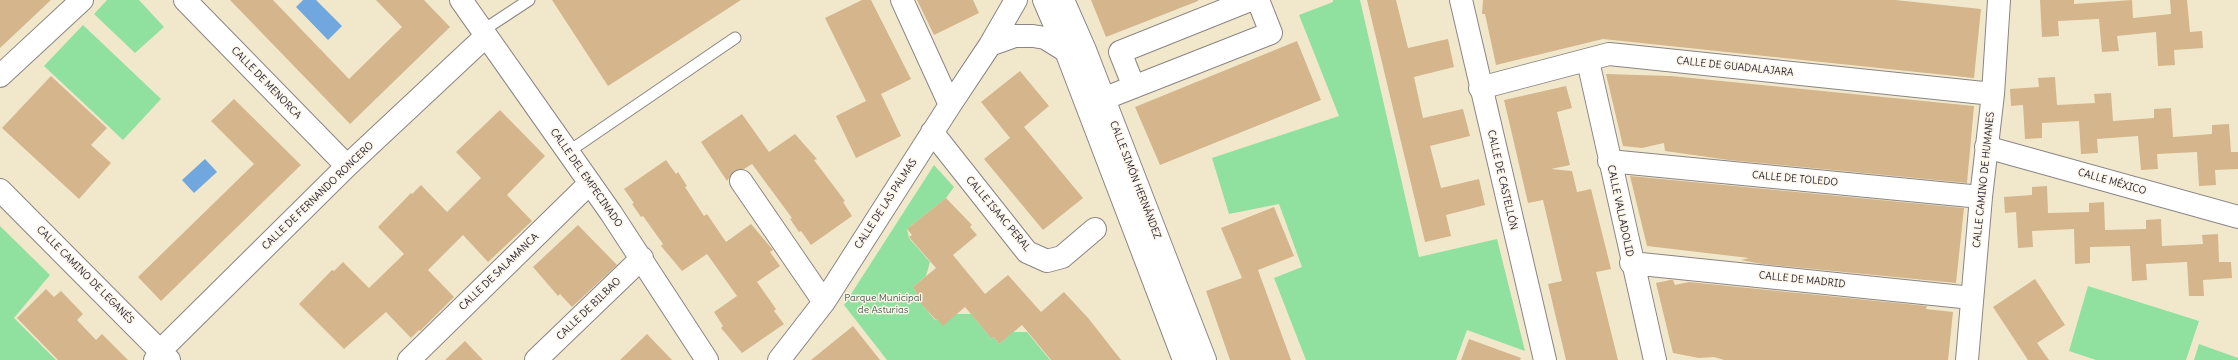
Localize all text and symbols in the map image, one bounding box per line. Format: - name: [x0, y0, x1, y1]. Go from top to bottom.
- street label: CALLE DE MENORCA: [229, 45, 303, 121]
- street label: CALLE DE GUADALAJARA: [1676, 55, 1794, 79]
- street label: CALLE CAMINO DE HUMANES: [1971, 111, 1997, 249]
- street label: CALLE SIMÓN HERNÁNDEZ: [1107, 119, 1163, 241]
- street label: CALLE DEL EMPECINADO: [547, 126, 625, 230]
- street label: CALLE DE CASTELLÓN: [1485, 129, 1519, 231]
- street label: CALLE DE FERNANDO RONCERO: [260, 140, 376, 252]
- street label: CALLE DE LAS PALMAS: [852, 157, 920, 251]
- street label: CALLE VALLADOLID: [1604, 164, 1636, 258]
- street label: CALLE MÉXICO: [2076, 166, 2148, 198]
- street label: CALLE DE TOLEDO: [1751, 169, 1839, 189]
- street label: CALLE ISAAC PERAL: [963, 174, 1033, 254]
- street label: CALLE CAMINO DE LEGANÉS: [34, 224, 136, 326]
- street label: CALLE DE SALAMANCA: [457, 231, 541, 313]
- street label: CALLE DE MADRID: [1758, 269, 1846, 291]
- street label: CALLE DE BILBAO: [554, 275, 624, 343]
- park label: Parque Municipal de Asturias: [844, 292, 922, 316]

